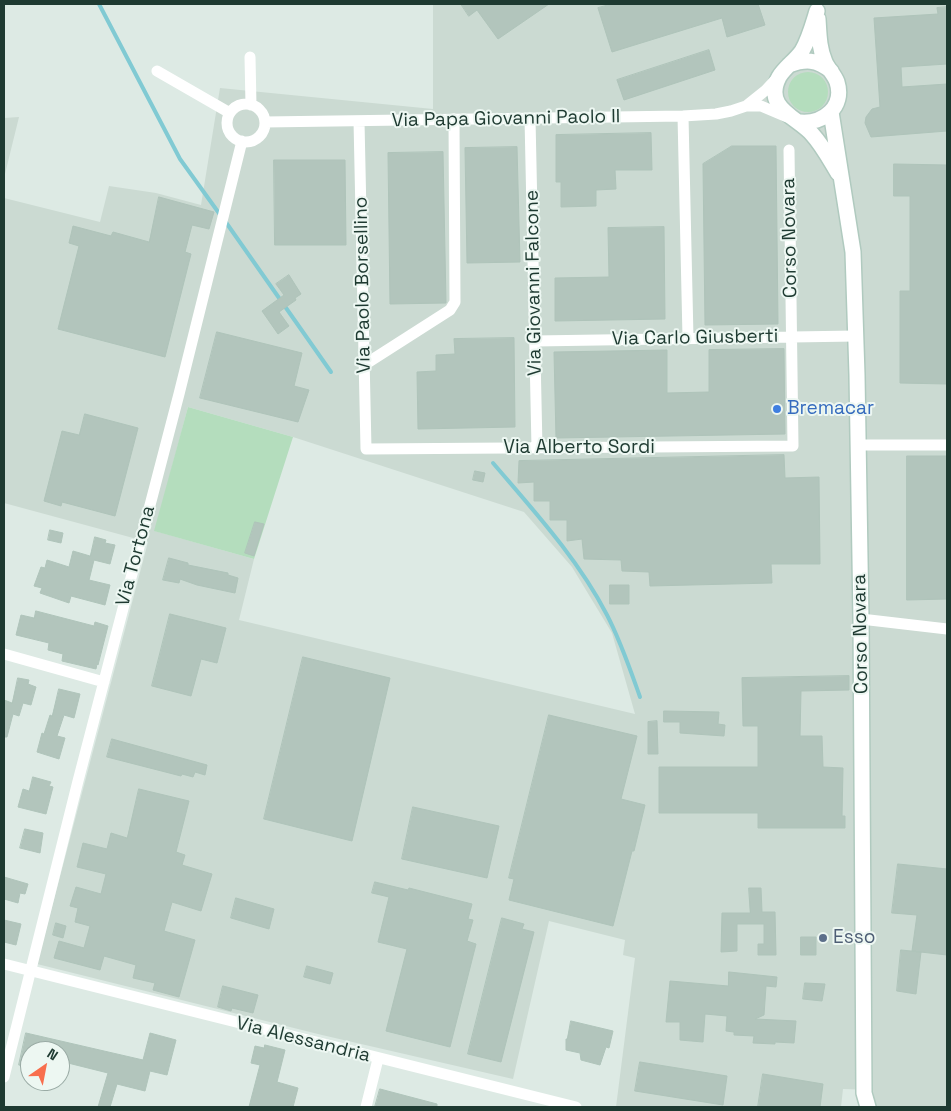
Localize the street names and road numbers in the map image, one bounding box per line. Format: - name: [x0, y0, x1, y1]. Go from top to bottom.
- street label: Via Papa Giovanni Paolo II: [391, 106, 621, 132]
- street label: Corso Novara: [778, 178, 802, 298]
- street label: Via Giovanni Falcone: [521, 190, 547, 376]
- street label: Via Paolo Borsellino: [350, 196, 376, 374]
- street label: Via Carlo Giusberti: [611, 325, 779, 351]
- street label: Via Alberto Sordi: [503, 437, 655, 459]
- street label: Via Tortona: [112, 503, 160, 609]
- street label: Corso Novara: [849, 574, 873, 694]
- street label: Via Alessandria: [233, 1012, 373, 1068]

